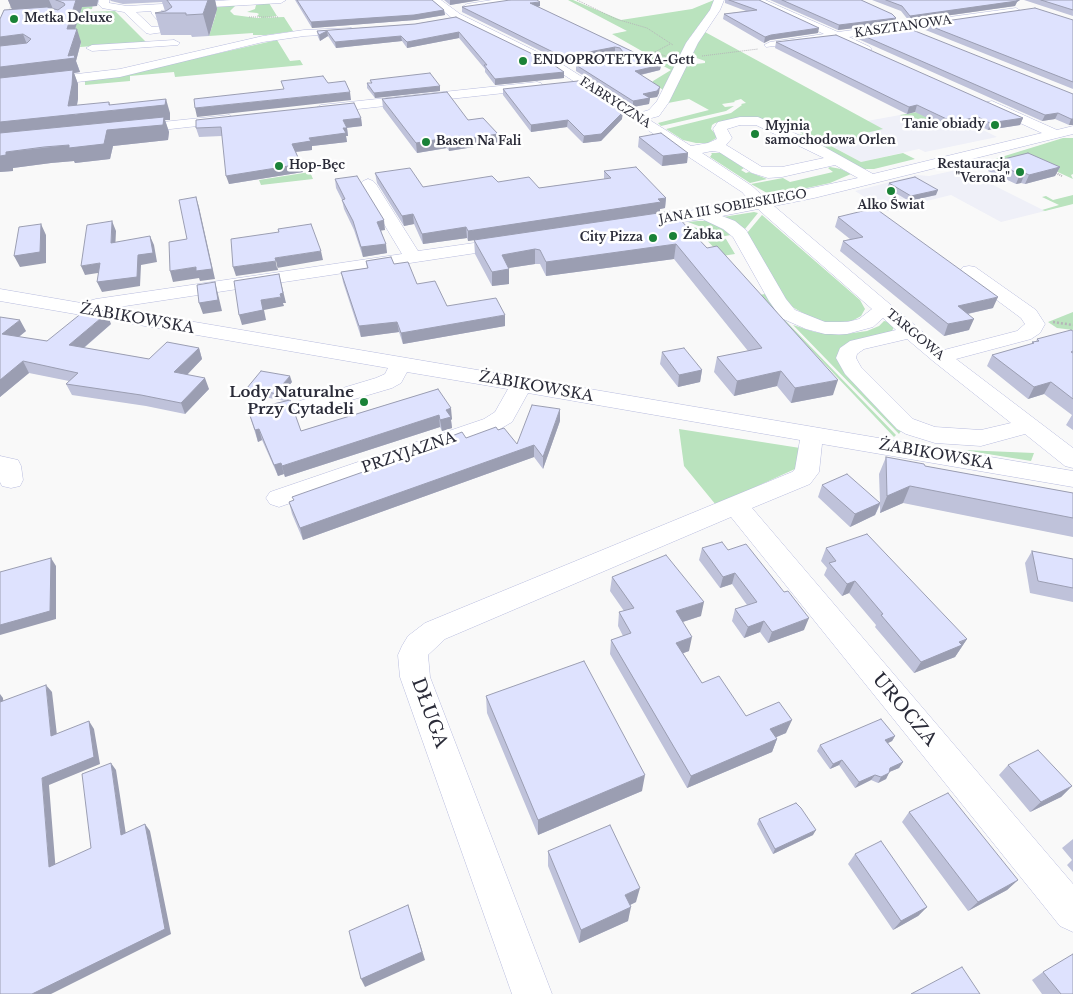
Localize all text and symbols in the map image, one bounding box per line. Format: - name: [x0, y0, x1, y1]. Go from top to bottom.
- place label: Metka Deluxe: [24, 12, 112, 26]
- marker: Metka Deluxe: [8, 13, 20, 25]
- street label: KASZTANOWA: [854, 13, 952, 41]
- place label: ENDOPROTETYKA-Gett: [533, 54, 695, 68]
- marker: ENDOPROTETYKA-Gett: [517, 55, 529, 67]
- street label: FABRYCZNA: [577, 75, 653, 131]
- place label: Tanie obiady: [902, 118, 985, 132]
- marker: Tanie obiady: [989, 119, 1001, 131]
- place label: Myjnia samochodowa Orlen: [765, 120, 896, 148]
- marker: Myjnia samochodowa Orlen: [749, 128, 761, 140]
- place label: Basen Na Fali: [436, 135, 521, 149]
- marker: Basen Na Fali: [420, 136, 432, 148]
- place label: Restauracja "Verona": [937, 158, 1010, 186]
- place label: Hop-Bęc: [289, 159, 345, 173]
- marker: Hop-Bęc: [273, 160, 285, 172]
- marker: Restauracja "Verona": [1014, 166, 1026, 178]
- marker: Alko Świat: [885, 185, 897, 197]
- street label: JANA III SOBIESKIEGO: [658, 187, 808, 227]
- place label: Alko Świat: [858, 199, 924, 213]
- place label: Żabka: [683, 229, 722, 243]
- marker: Żabka: [667, 230, 679, 242]
- place label: City Pizza: [580, 231, 643, 245]
- marker: City Pizza: [647, 232, 659, 244]
- street label: ŻABIKOWSKA: [78, 300, 196, 338]
- street label: TARGOWA: [883, 307, 947, 363]
- street label: ŻABIKOWSKA: [477, 368, 595, 406]
- place label: Lody Naturalne Przy Cytadeli: [229, 384, 354, 419]
- marker: Lody Naturalne Przy Cytadeli: [358, 396, 370, 408]
- street label: PRZYJAZNA: [360, 428, 458, 478]
- street label: ŻABIKOWSKA: [877, 436, 995, 474]
- street label: UROCZA: [867, 669, 941, 751]
- street label: DŁUGA: [406, 675, 452, 751]

